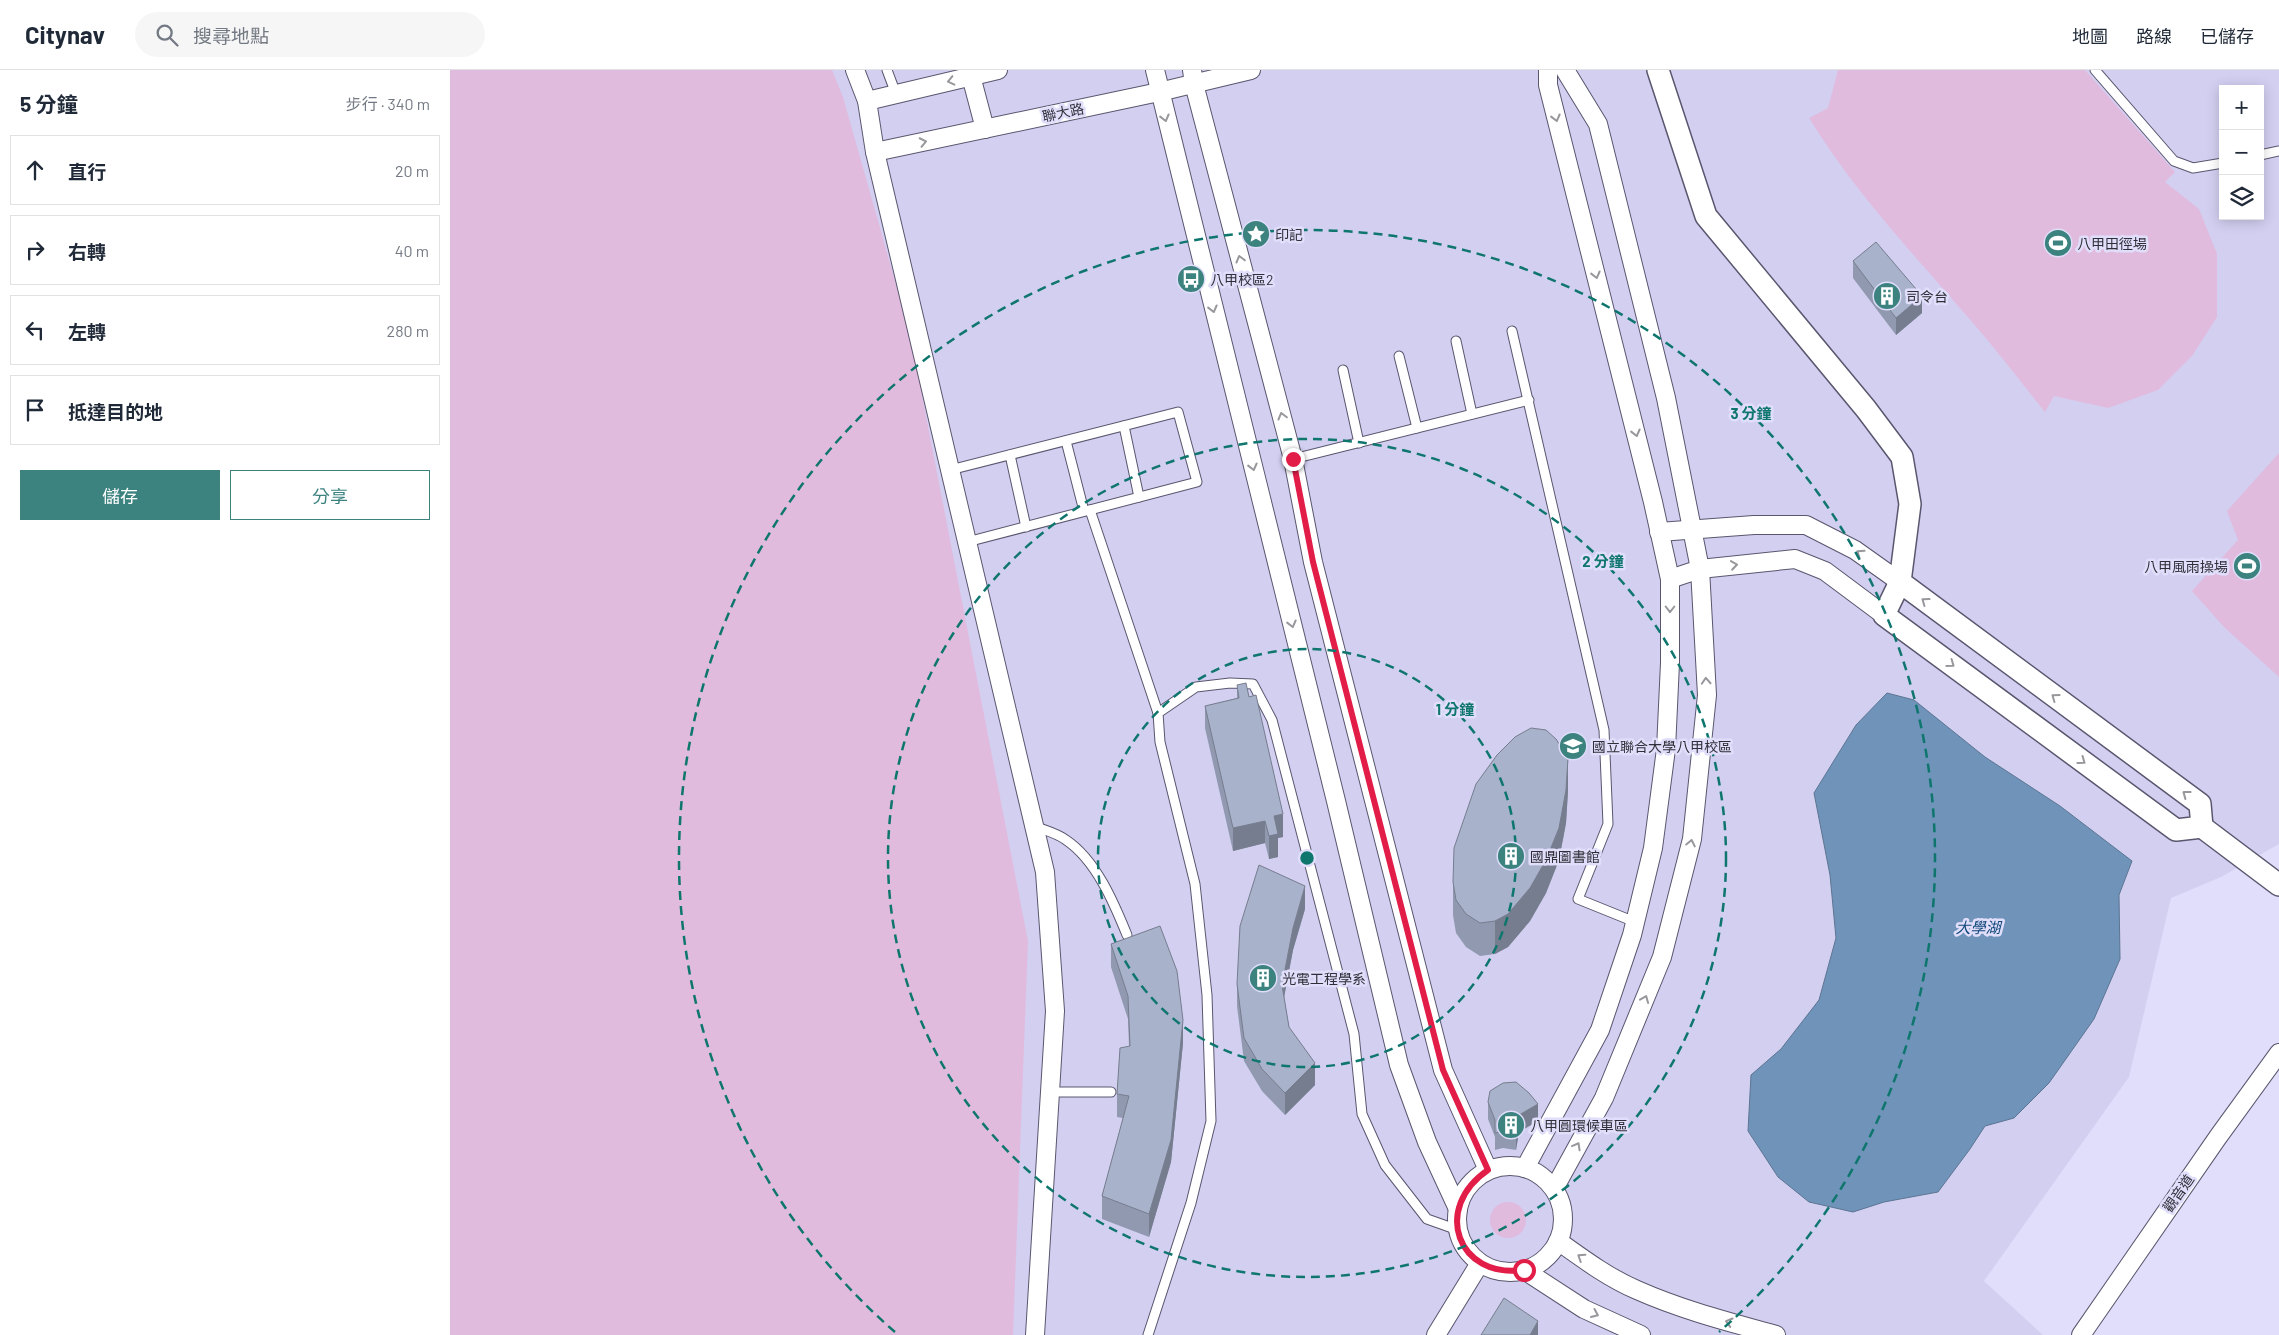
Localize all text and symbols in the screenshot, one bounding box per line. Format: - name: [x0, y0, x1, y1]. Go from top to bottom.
- search box: [135, 12, 485, 57]
- text: Citynav: [25, 20, 105, 49]
- icon: search: [153, 21, 181, 49]
- text: 搜尋地點: [193, 24, 269, 47]
- text: 地圖: [2072, 25, 2108, 47]
- text: 路線: [2136, 25, 2172, 47]
- text: 已儲存: [2200, 25, 2254, 47]
- one-way arrow: [946, 75, 955, 86]
- map controls: [2219, 85, 2264, 220]
- button: +: [2219, 85, 2264, 130]
- text: 5 分鐘: [20, 91, 78, 116]
- text: 步行 · 340 m: [346, 94, 430, 113]
- street label: 聯大路: [1041, 99, 1085, 125]
- one-way arrow: [1160, 113, 1170, 121]
- one-way arrow: [1550, 113, 1561, 122]
- button: −: [2219, 130, 2264, 175]
- one-way arrow: [918, 137, 927, 147]
- icon: ahead: [21, 156, 49, 184]
- text: 直行: [68, 160, 106, 183]
- text: 20 m: [395, 161, 429, 180]
- button: layers: [2219, 175, 2264, 220]
- place icon: 印記: [1241, 219, 1271, 249]
- place label: 印記: [1275, 226, 1303, 243]
- sports icon: 八甲田徑場: [2043, 228, 2073, 258]
- place label: 八甲田徑場: [2077, 235, 2147, 252]
- icon: right: [21, 236, 49, 264]
- text: 右轉: [68, 240, 106, 263]
- text: 40 m: [395, 241, 429, 260]
- one-way arrow: [1235, 255, 1246, 264]
- bus stop icon: 八甲校區2: [1176, 264, 1206, 294]
- place label: 八甲校區2: [1210, 271, 1274, 288]
- one-way arrow: [1590, 271, 1601, 280]
- building icon: 司令台: [1872, 281, 1902, 311]
- place label: 司令台: [1906, 288, 1948, 305]
- one-way arrow: [1207, 305, 1218, 314]
- icon: left: [21, 316, 49, 344]
- text: 左轉: [68, 320, 106, 343]
- text: 280 m: [387, 321, 429, 340]
- icon: arrive: [21, 396, 49, 424]
- text: 抵達目的地: [68, 400, 163, 423]
- text: 3 分鐘: [1730, 404, 1772, 422]
- one-way arrow: [1277, 413, 1287, 421]
- one-way arrow: [1630, 428, 1640, 436]
- route end: [1282, 448, 1305, 471]
- one-way arrow: [1247, 462, 1258, 471]
- button: 儲存: [20, 470, 220, 520]
- button: 分享: [230, 470, 430, 520]
- one-way arrow: [1856, 550, 1866, 559]
- sports icon: 八甲風雨操場: [2232, 551, 2262, 581]
- text: 2 分鐘: [1582, 552, 1624, 570]
- place label: 八甲風雨操場: [2144, 558, 2228, 575]
- one-way arrow: [1730, 560, 1738, 570]
- one-way arrow: [1921, 598, 1931, 607]
- one-way arrow: [1665, 606, 1675, 613]
- one-way arrow: [1286, 620, 1297, 629]
- one-way arrow: [1945, 659, 1954, 667]
- one-way arrow: [1701, 677, 1711, 685]
- one-way arrow: [2052, 695, 2061, 703]
- text: 1 分鐘: [1436, 700, 1474, 718]
- school or university icon: 國立聯合大學八甲校區: [1558, 731, 1588, 761]
- place label: 國立聯合大學八甲校區: [1592, 738, 1732, 755]
- one-way arrow: [2076, 755, 2086, 764]
- one-way arrow: [2182, 791, 2192, 800]
- one-way arrow: [1685, 839, 1696, 847]
- building icon: 國鼎圖書館: [1496, 841, 1526, 871]
- place label: 國鼎圖書館: [1530, 848, 1600, 865]
- centre of rings: [1298, 849, 1316, 867]
- water label: 大學湖: [1955, 918, 2002, 936]
- building icon: 光電工程學系: [1248, 963, 1278, 993]
- place label: 光電工程學系: [1282, 970, 1366, 987]
- one-way arrow: [1640, 995, 1650, 1003]
- building icon: 八甲圓環候車區: [1496, 1110, 1526, 1140]
- place label: 八甲圓環候車區: [1530, 1117, 1628, 1134]
- one-way arrow: [1571, 1142, 1581, 1151]
- street label: 觀音道: [2159, 1171, 2197, 1215]
- one-way arrow: [1578, 1254, 1587, 1264]
- route start: [1513, 1259, 1536, 1282]
- one-way arrow: [1590, 1308, 1599, 1318]
- one-way arrow: [1726, 1317, 1734, 1327]

